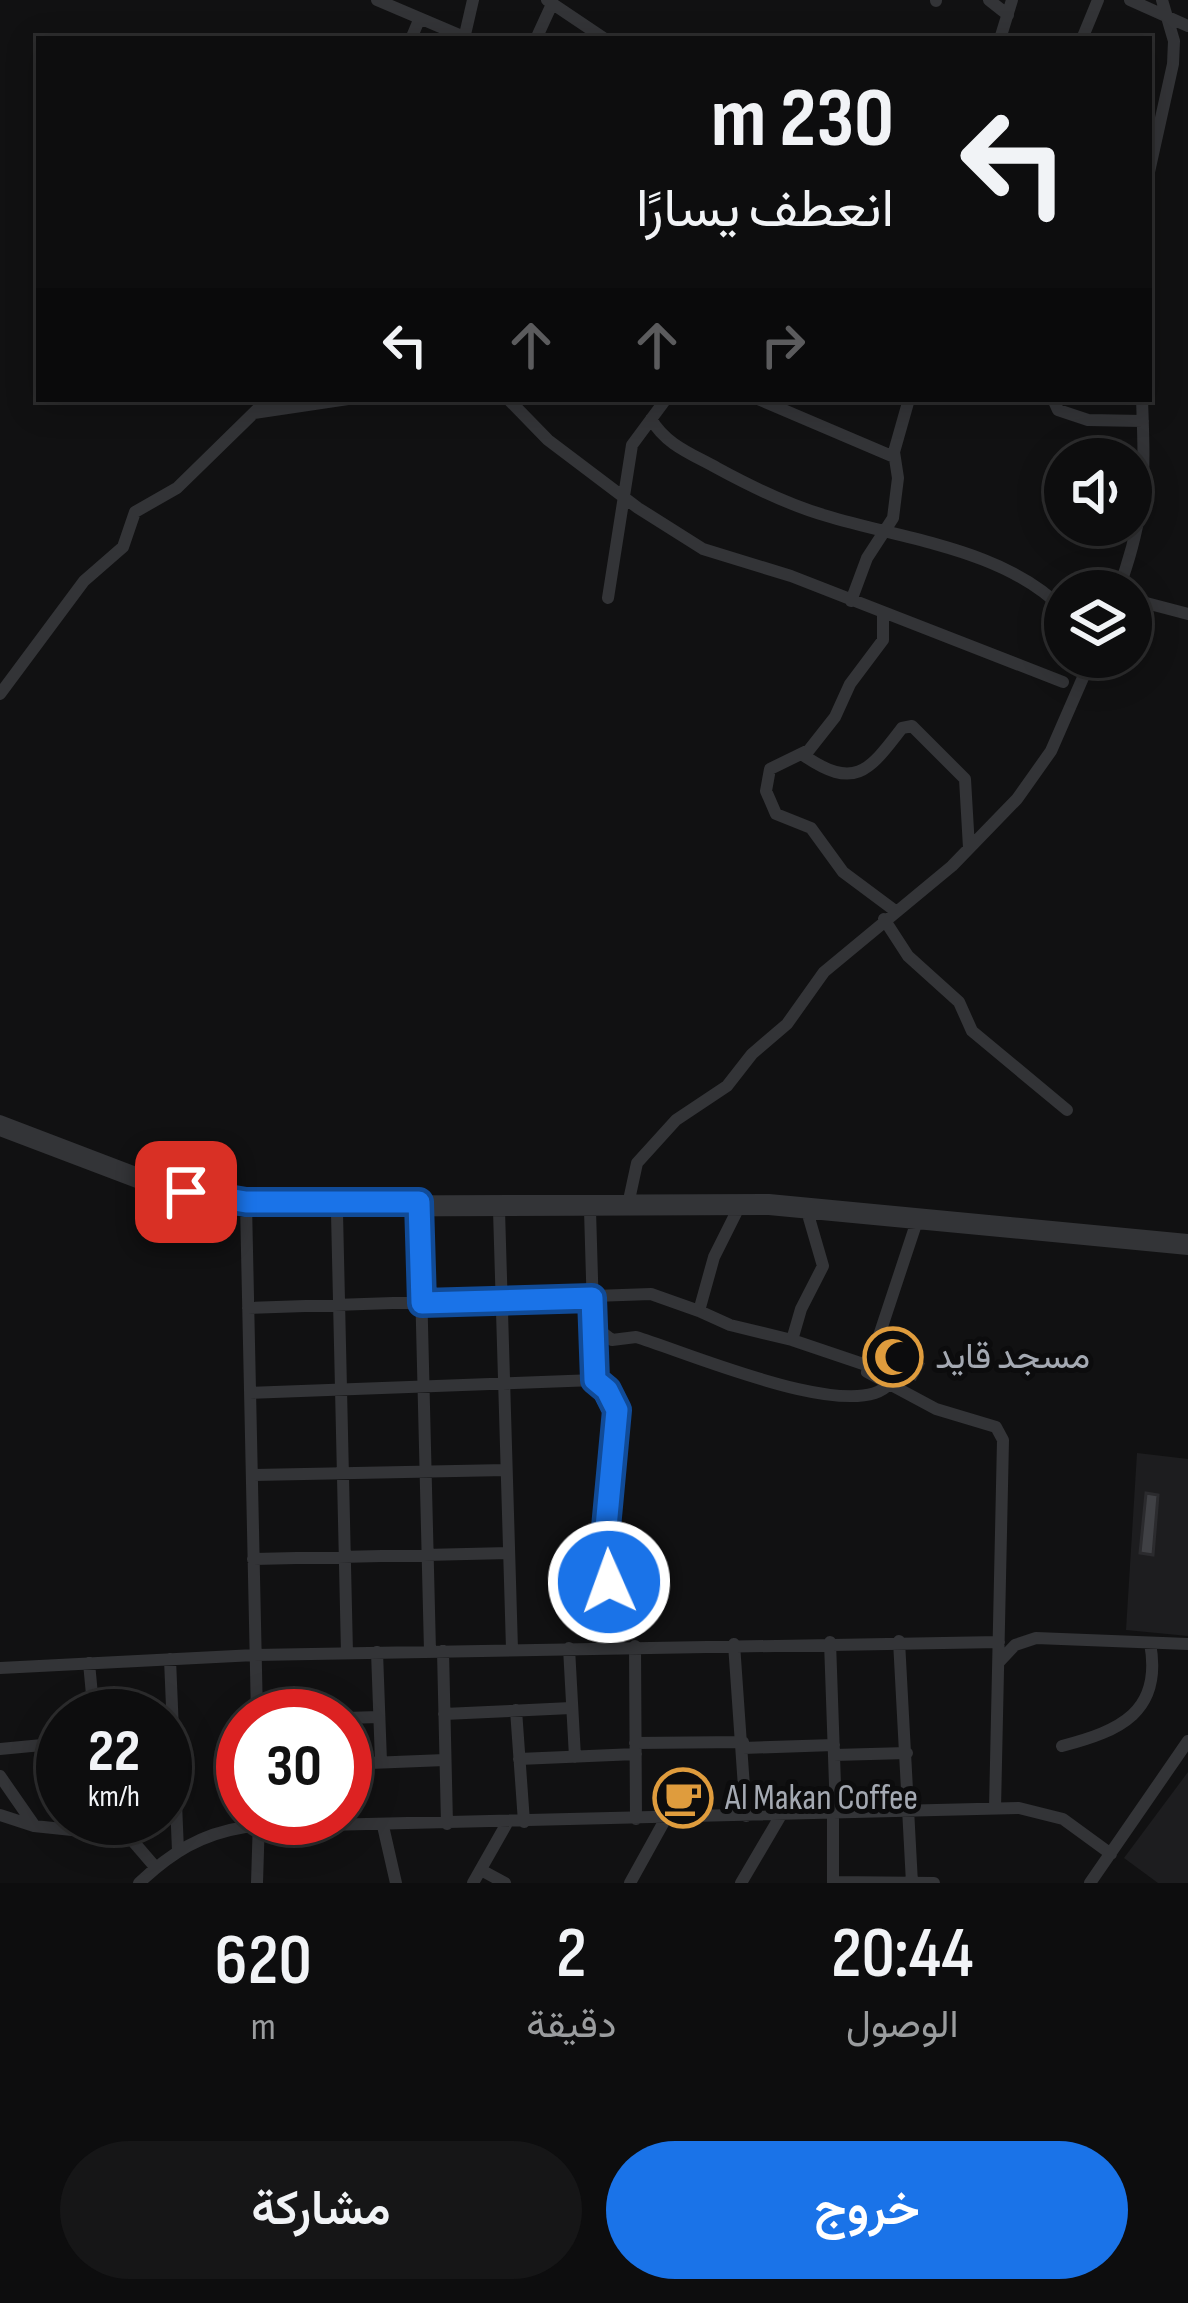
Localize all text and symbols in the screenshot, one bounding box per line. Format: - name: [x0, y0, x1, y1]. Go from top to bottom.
- text: 230 m: [711, 69, 894, 170]
- icon: left: [936, 84, 1092, 240]
- text: انعطف يسارًا: [636, 177, 894, 242]
- icon: left: [372, 312, 438, 378]
- icon: ahead: [498, 312, 564, 378]
- icon: ahead: [624, 312, 690, 378]
- icon: right: [750, 312, 816, 378]
- map controls: [1044, 438, 1152, 678]
- button: sound: [1044, 438, 1152, 546]
- button: layers: [1044, 570, 1152, 678]
- pin: [135, 1141, 237, 1243]
- icon: arrive: [153, 1159, 219, 1225]
- mosque icon: مسجد قايد: [862, 1326, 924, 1388]
- place label: مسجد قايد: [935, 1336, 1090, 1379]
- position arrow: [546, 1519, 672, 1645]
- speed limit sign: 30: [216, 1689, 372, 1845]
- text: 22: [88, 1716, 140, 1788]
- cafe icon: Al Makan Coffee: [652, 1767, 714, 1829]
- place label: Al Makan Coffee: [724, 1777, 918, 1820]
- text: km/h: [88, 1779, 140, 1815]
- text: 2: [556, 1911, 587, 1998]
- text: 20:44: [831, 1911, 974, 1998]
- text: 620: [214, 1918, 312, 2005]
- text: دقيقة: [526, 2002, 617, 2049]
- text: الوصول: [846, 2002, 959, 2049]
- text: m: [251, 2004, 276, 2051]
- button: مشاركة: [60, 2141, 582, 2279]
- button: خروج: [606, 2141, 1128, 2279]

